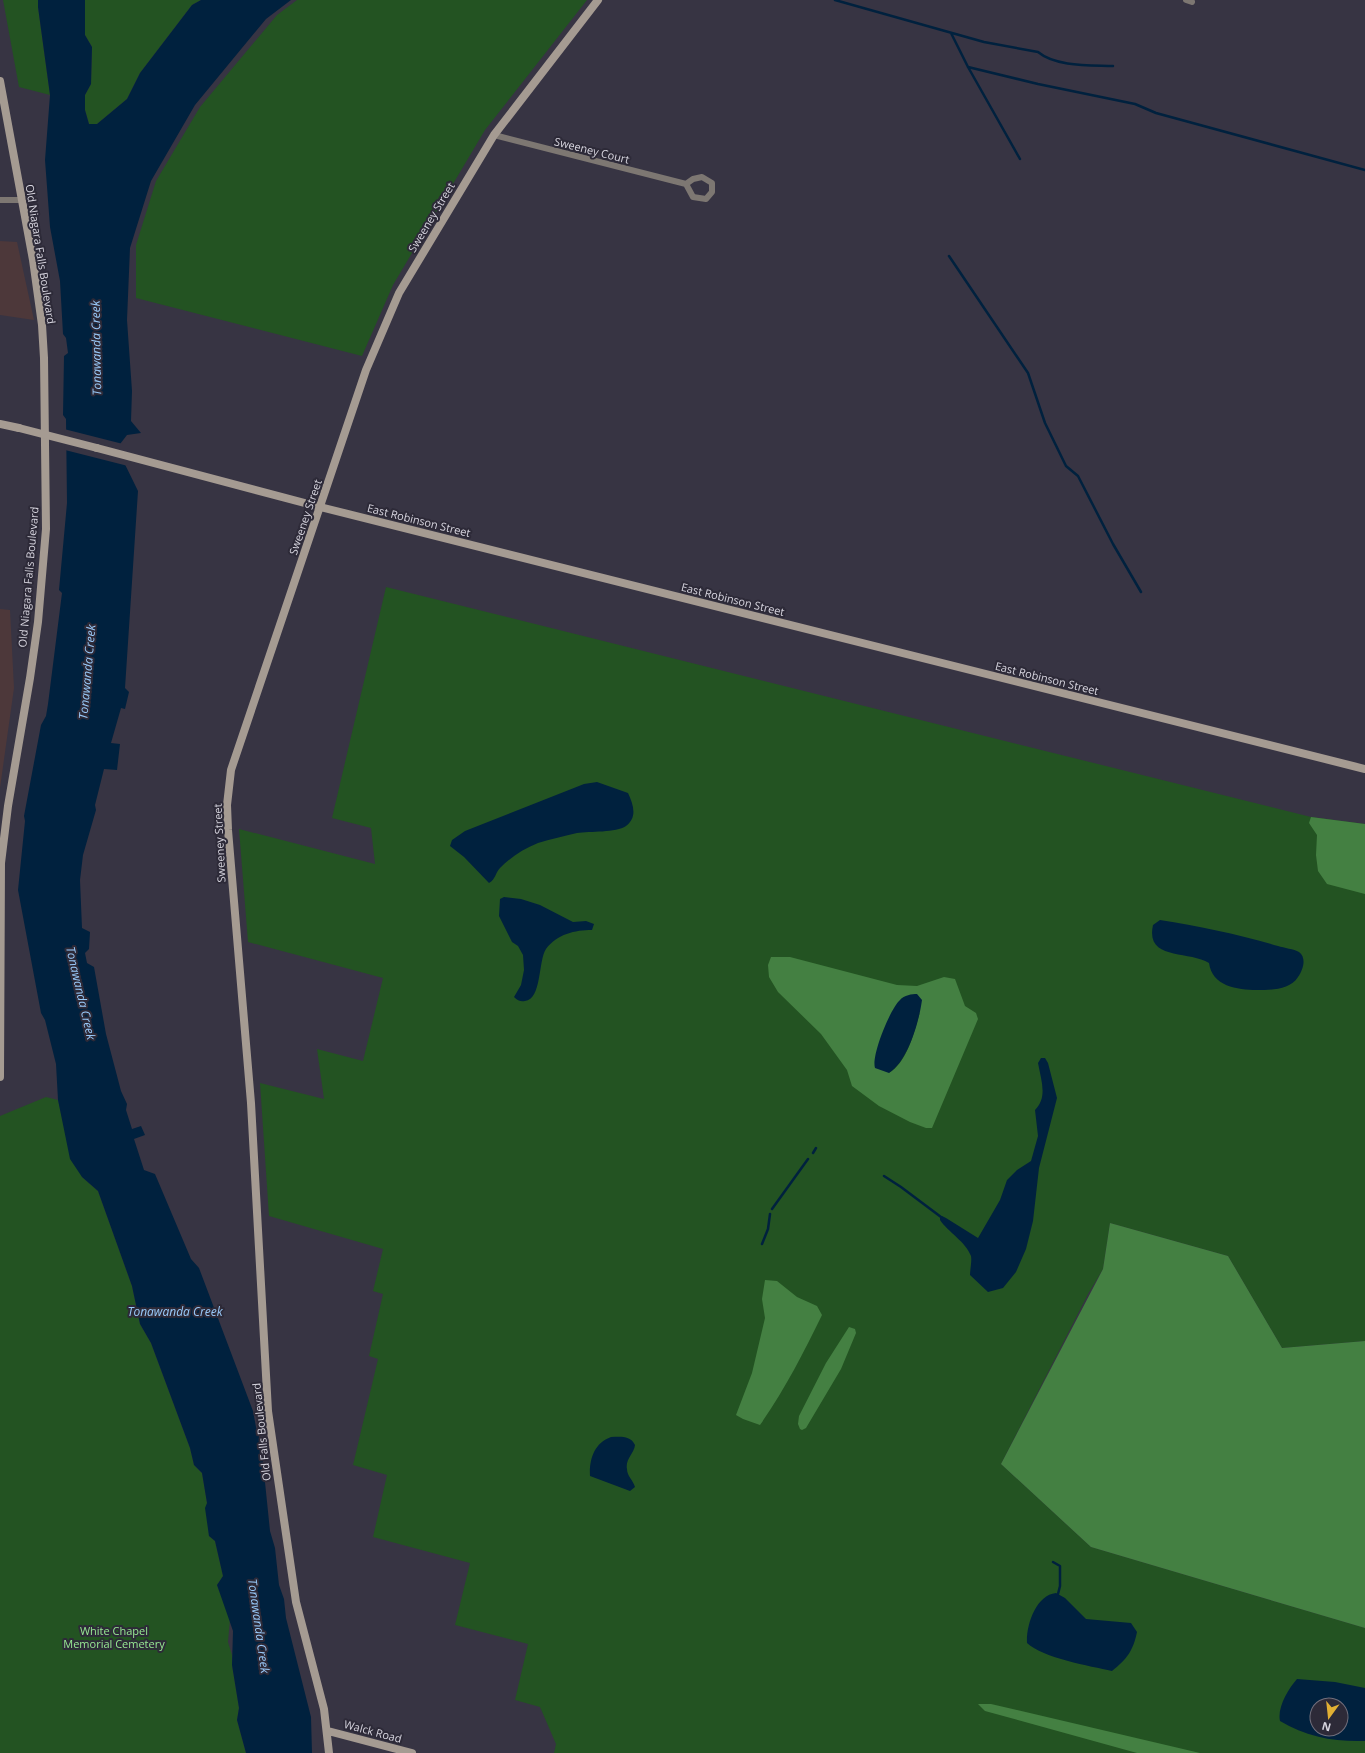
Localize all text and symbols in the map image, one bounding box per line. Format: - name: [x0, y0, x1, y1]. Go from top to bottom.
- street label: Sweeney Court: [553, 133, 631, 167]
- street label: Sweeney Street: [404, 179, 458, 255]
- street label: Old Niagara Falls Boulevard: [23, 183, 59, 325]
- water label: Tonawanda Creek: [87, 299, 105, 396]
- street label: Sweeney Street: [285, 477, 325, 557]
- street label: East Robinson Street: [366, 500, 472, 540]
- street label: Old Niagara Falls Boulevard: [14, 506, 42, 648]
- street label: East Robinson Street: [680, 579, 786, 619]
- water label: Tonawanda Creek: [74, 623, 100, 720]
- street label: East Robinson Street: [994, 658, 1100, 698]
- street label: Sweeney Street: [209, 803, 229, 883]
- water label: Tonawanda Creek: [62, 945, 100, 1042]
- water label: Tonawanda Creek: [127, 1303, 224, 1320]
- street label: Old Falls Boulevard: [248, 1382, 274, 1482]
- water label: Tonawanda Creek: [244, 1578, 274, 1675]
- park label: White Chapel Memorial Cemetery: [63, 1623, 165, 1651]
- north arrow: [1309, 1697, 1349, 1737]
- street label: Walck Road: [342, 1716, 404, 1746]
- text: N: [1320, 1719, 1333, 1736]

